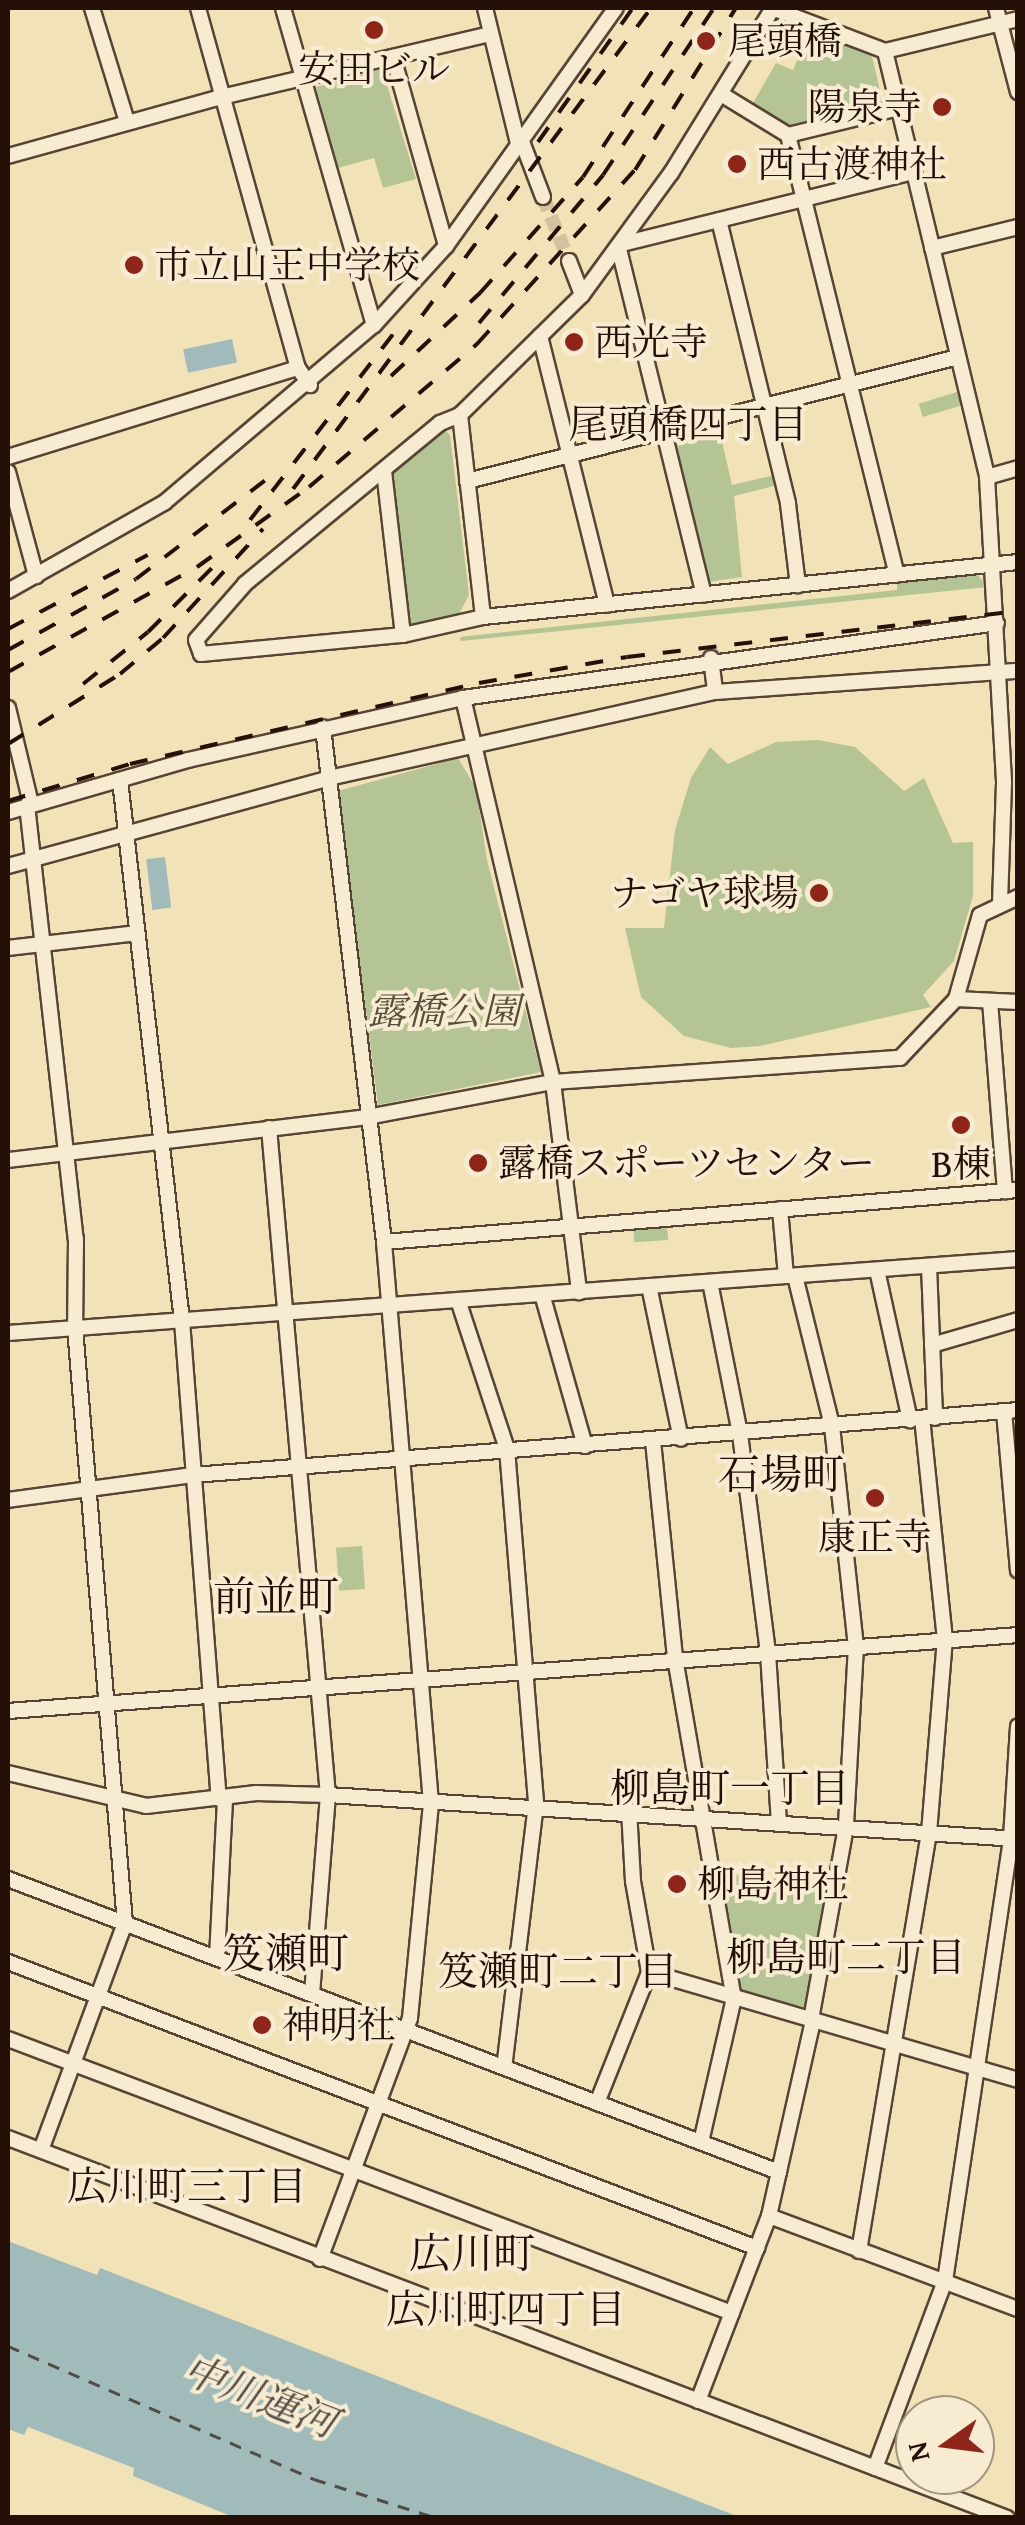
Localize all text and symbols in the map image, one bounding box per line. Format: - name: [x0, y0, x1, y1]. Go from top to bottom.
- place label: 尾頭橋: [728, 18, 842, 64]
- marker: 安田ビル: [363, 19, 385, 41]
- marker: 尾頭橋: [693, 28, 719, 54]
- place label: 安田ビル: [298, 46, 450, 92]
- place label: 陽泉寺: [808, 84, 922, 130]
- marker: 陽泉寺: [931, 96, 953, 118]
- place label: 西古渡神社: [757, 141, 947, 187]
- marker: 西古渡神社: [726, 153, 748, 175]
- place label: 市立山王中学校: [154, 242, 420, 288]
- marker: 市立山王中学校: [123, 254, 145, 276]
- place label: 西光寺: [594, 319, 708, 365]
- marker: 西光寺: [563, 331, 585, 353]
- district label: 尾頭橋四丁目: [568, 400, 808, 448]
- place label: ナゴヤ球場: [609, 870, 799, 916]
- marker: ナゴヤ球場: [808, 882, 830, 904]
- park label: 露橋公園: [368, 988, 520, 1034]
- marker: B棟: [950, 1114, 972, 1136]
- place label: 露橋スポーツセンター: [498, 1140, 878, 1186]
- place label: B棟: [931, 1141, 991, 1187]
- marker: 露橋スポーツセンター: [467, 1152, 489, 1174]
- district label: 石場町: [718, 1449, 844, 1499]
- marker: 康正寺: [864, 1487, 886, 1509]
- place label: 康正寺: [818, 1514, 932, 1560]
- district label: 前並町: [213, 1571, 339, 1621]
- district label: 柳島町一丁目: [610, 1764, 850, 1812]
- place label: 柳島神社: [697, 1861, 849, 1907]
- marker: 柳島神社: [666, 1873, 688, 1895]
- district label: 笈瀬町: [223, 1928, 349, 1978]
- district label: 柳島町二丁目: [726, 1933, 966, 1981]
- district label: 笈瀬町二丁目: [438, 1947, 678, 1995]
- place label: 神明社: [282, 2002, 396, 2048]
- marker: 神明社: [251, 2014, 273, 2036]
- district label: 広川町三丁目: [67, 2162, 307, 2210]
- district label: 広川町: [409, 2228, 535, 2278]
- district label: 広川町四丁目: [386, 2285, 626, 2333]
- water label: 中川運河: [177, 2345, 343, 2447]
- north arrow: [895, 2395, 995, 2495]
- text: N: [895, 2438, 940, 2466]

